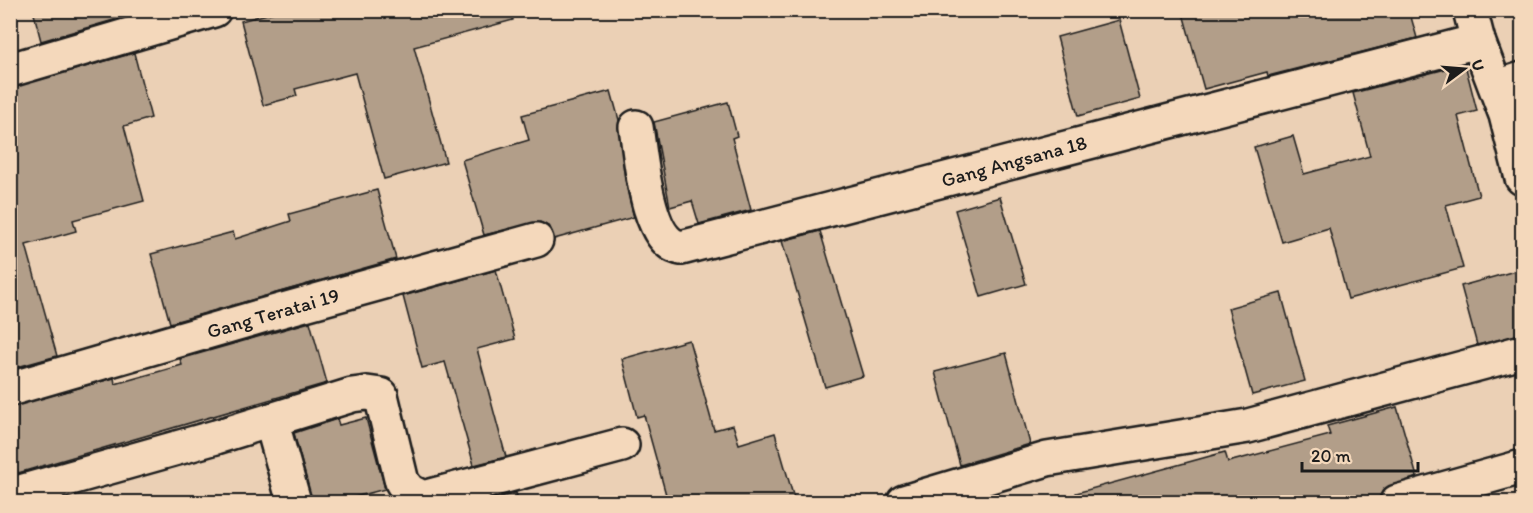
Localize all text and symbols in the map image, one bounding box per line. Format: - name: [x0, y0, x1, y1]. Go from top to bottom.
- north arrow: [1434, 39, 1494, 99]
- text: U: [1467, 57, 1489, 73]
- street label: Gang Angsana 18: [939, 130, 1089, 192]
- street label: Gang Teratai 19: [204, 283, 342, 343]
- scale bar: [1302, 435, 1418, 473]
- text: 20 m: [1311, 445, 1351, 467]

